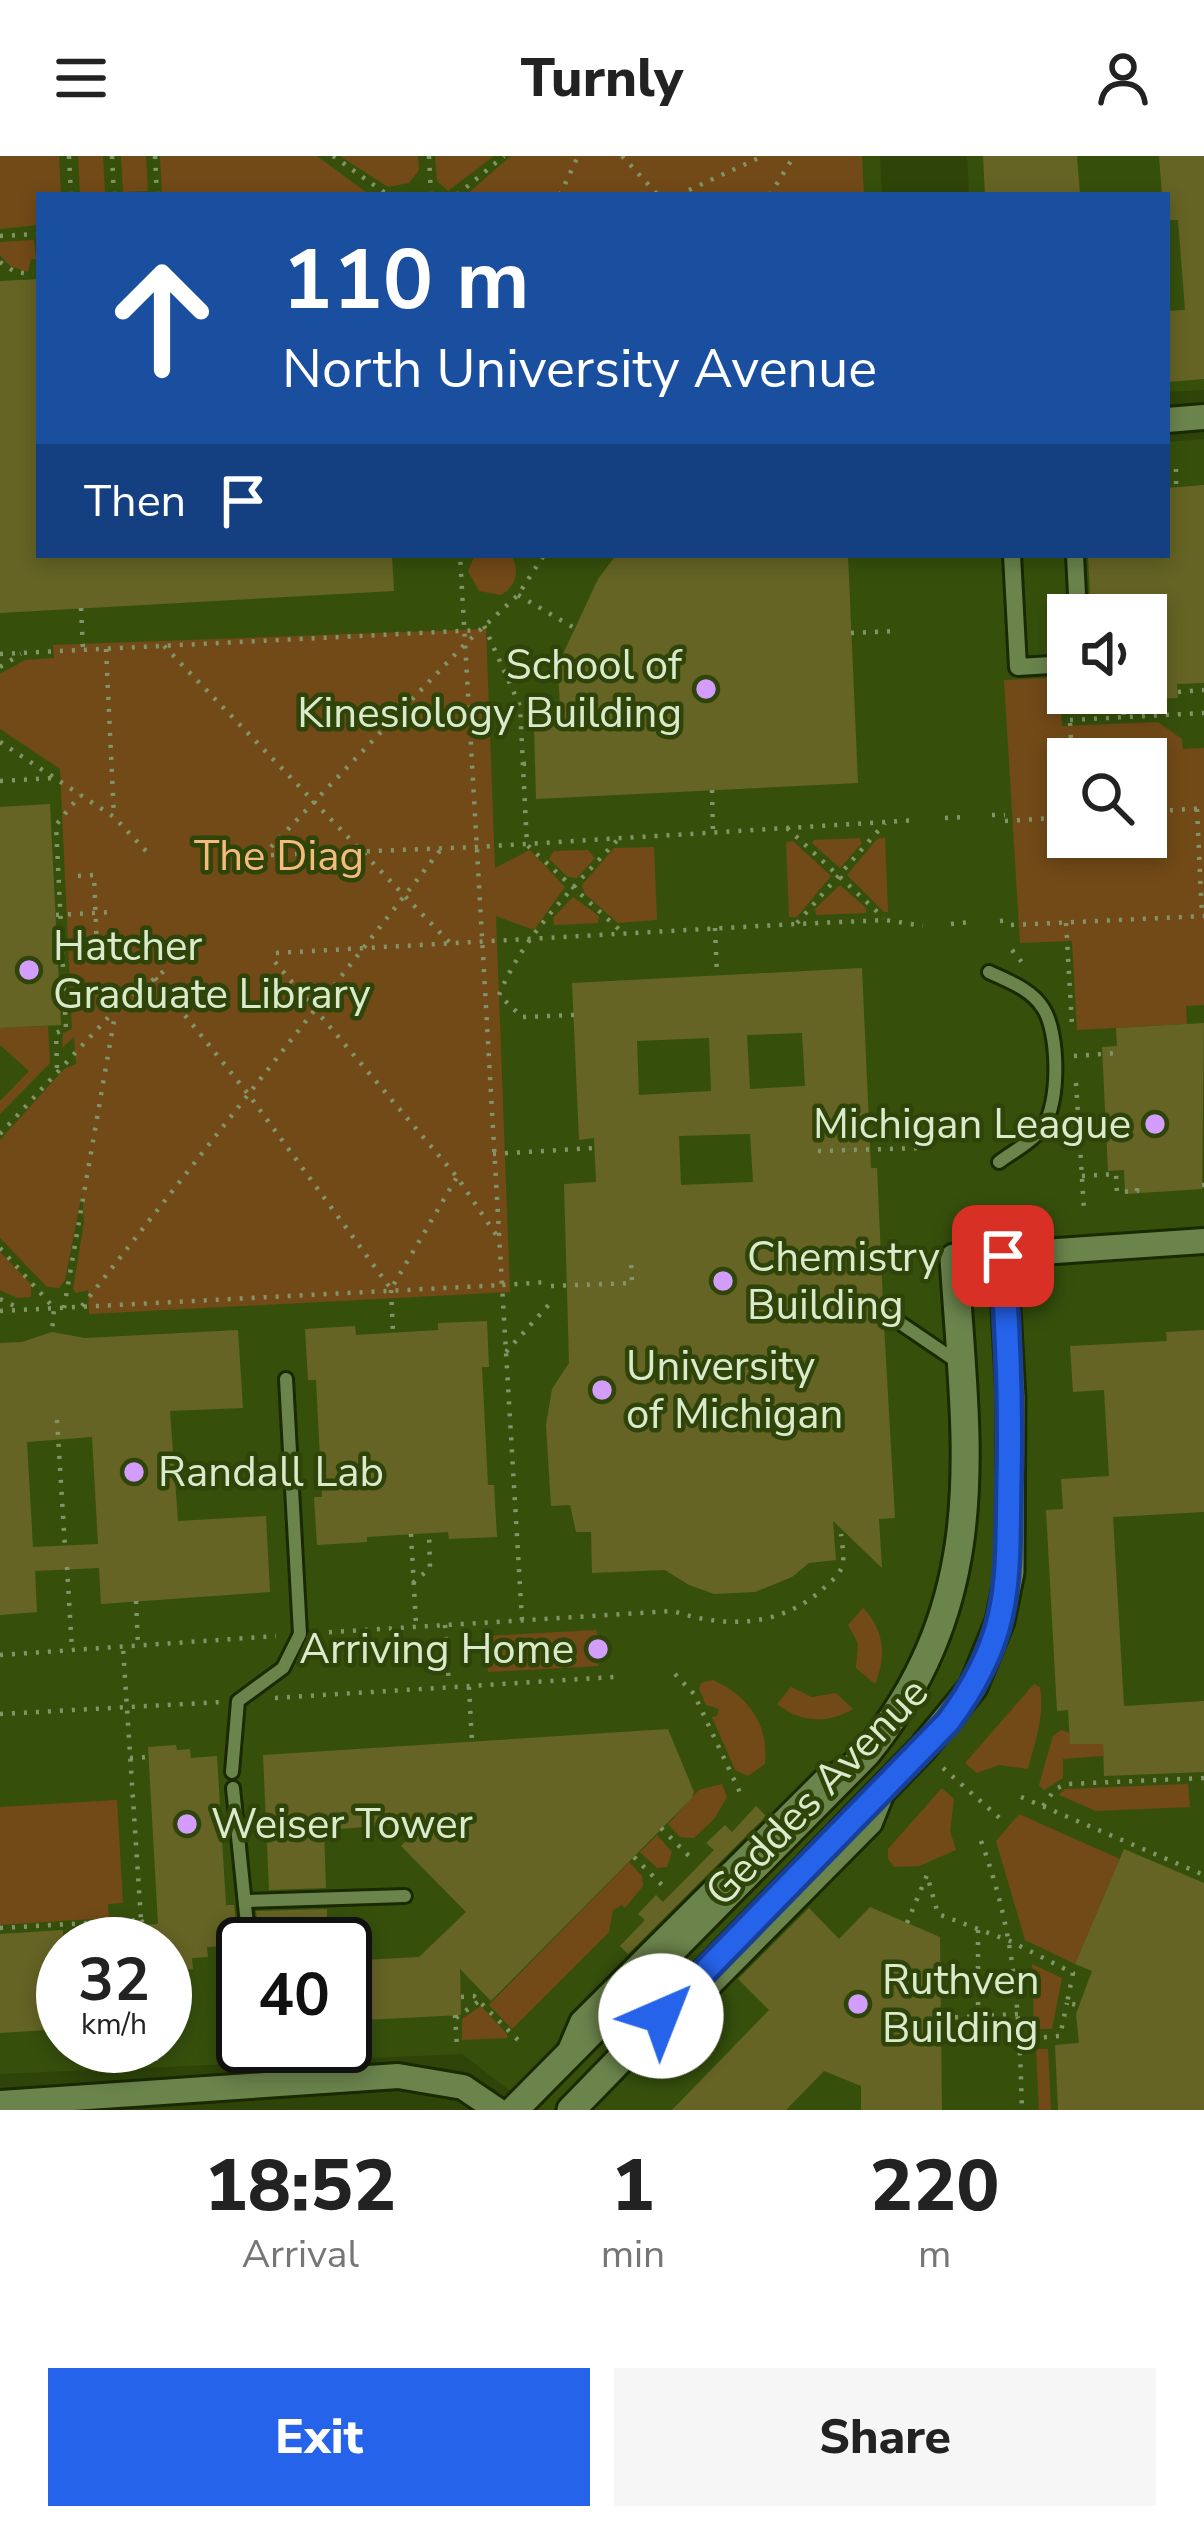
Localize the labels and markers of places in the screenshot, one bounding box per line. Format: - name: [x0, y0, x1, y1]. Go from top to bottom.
- place label: School of Kinesiology Building: [297, 637, 683, 742]
- marker: School of Kinesiology Building: [693, 676, 719, 702]
- place label: Hatcher Graduate Library: [53, 918, 371, 1023]
- marker: Hatcher Graduate Library: [16, 957, 42, 983]
- place label: Michigan League: [813, 1096, 1131, 1153]
- marker: Michigan League: [1142, 1111, 1168, 1137]
- pin: [952, 1205, 1054, 1307]
- place label: Chemistry Building: [747, 1229, 940, 1334]
- marker: Chemistry Building: [710, 1268, 736, 1294]
- place label: University of Michigan: [626, 1338, 843, 1443]
- marker: University of Michigan: [589, 1377, 615, 1403]
- place label: Randall Lab: [158, 1444, 384, 1501]
- marker: Randall Lab: [121, 1459, 147, 1485]
- place label: Arriving Home: [299, 1621, 574, 1678]
- marker: Arriving Home: [585, 1636, 611, 1662]
- place label: Weiser Tower: [211, 1796, 473, 1853]
- marker: Weiser Tower: [174, 1811, 200, 1837]
- place label: Ruthven Building: [882, 1952, 1040, 2057]
- marker: Ruthven Building: [845, 1991, 871, 2017]

